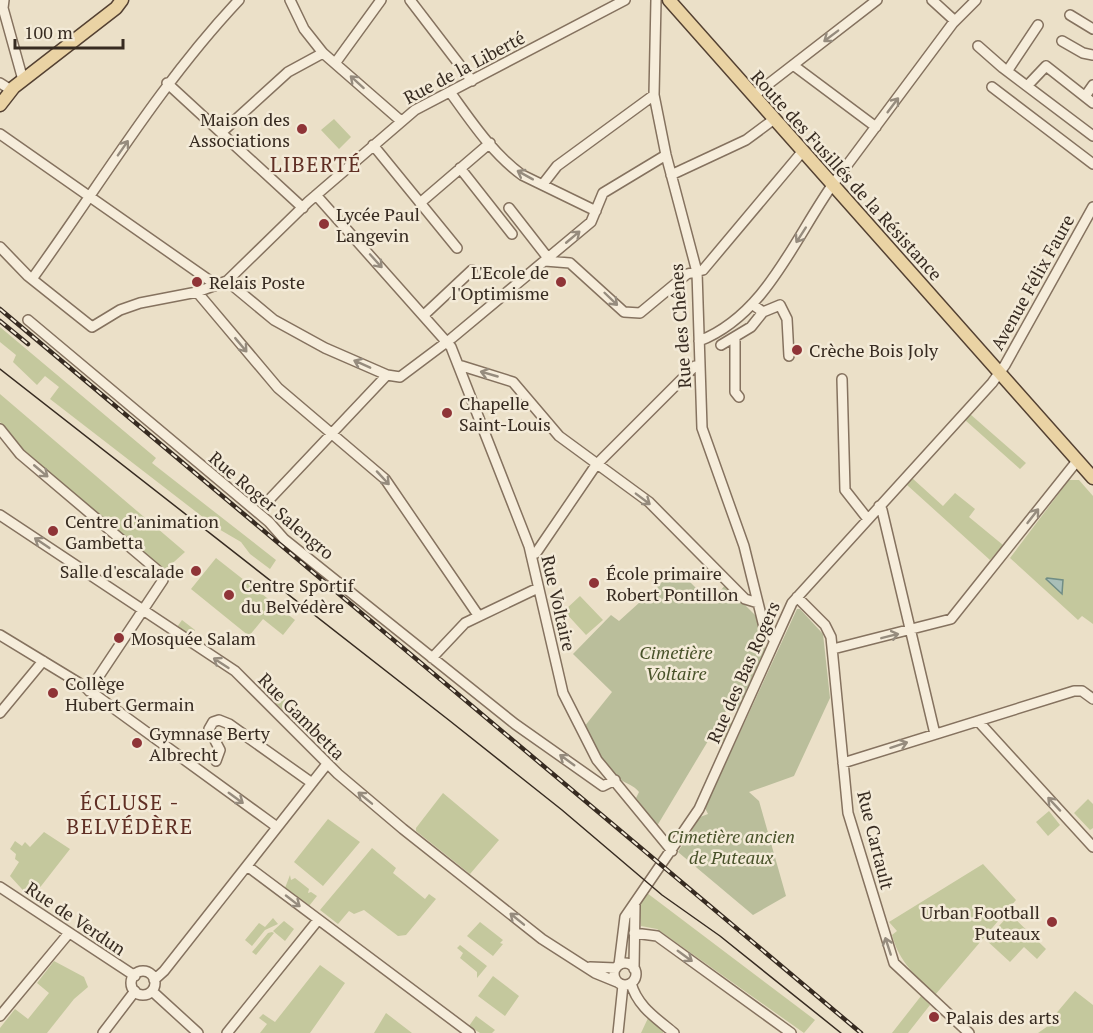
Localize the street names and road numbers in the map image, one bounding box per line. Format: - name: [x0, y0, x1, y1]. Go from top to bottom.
- street label: Rue de la Liberté: [399, 25, 529, 109]
- street label: Route des Fusillés de la Résistance: [746, 65, 948, 285]
- street label: Avenue Félix Faure: [985, 210, 1079, 354]
- street label: Rue des Chênes: [664, 263, 696, 389]
- street label: Rue Roger Salengro: [204, 446, 340, 564]
- street label: Rue Voltaire: [536, 553, 582, 653]
- street label: Rue des Bas Rogers: [701, 597, 785, 747]
- street label: Rue Gambetta: [253, 667, 351, 765]
- street label: Rue Cartault: [852, 788, 900, 892]
- street label: Rue de Verdun: [21, 876, 131, 960]

